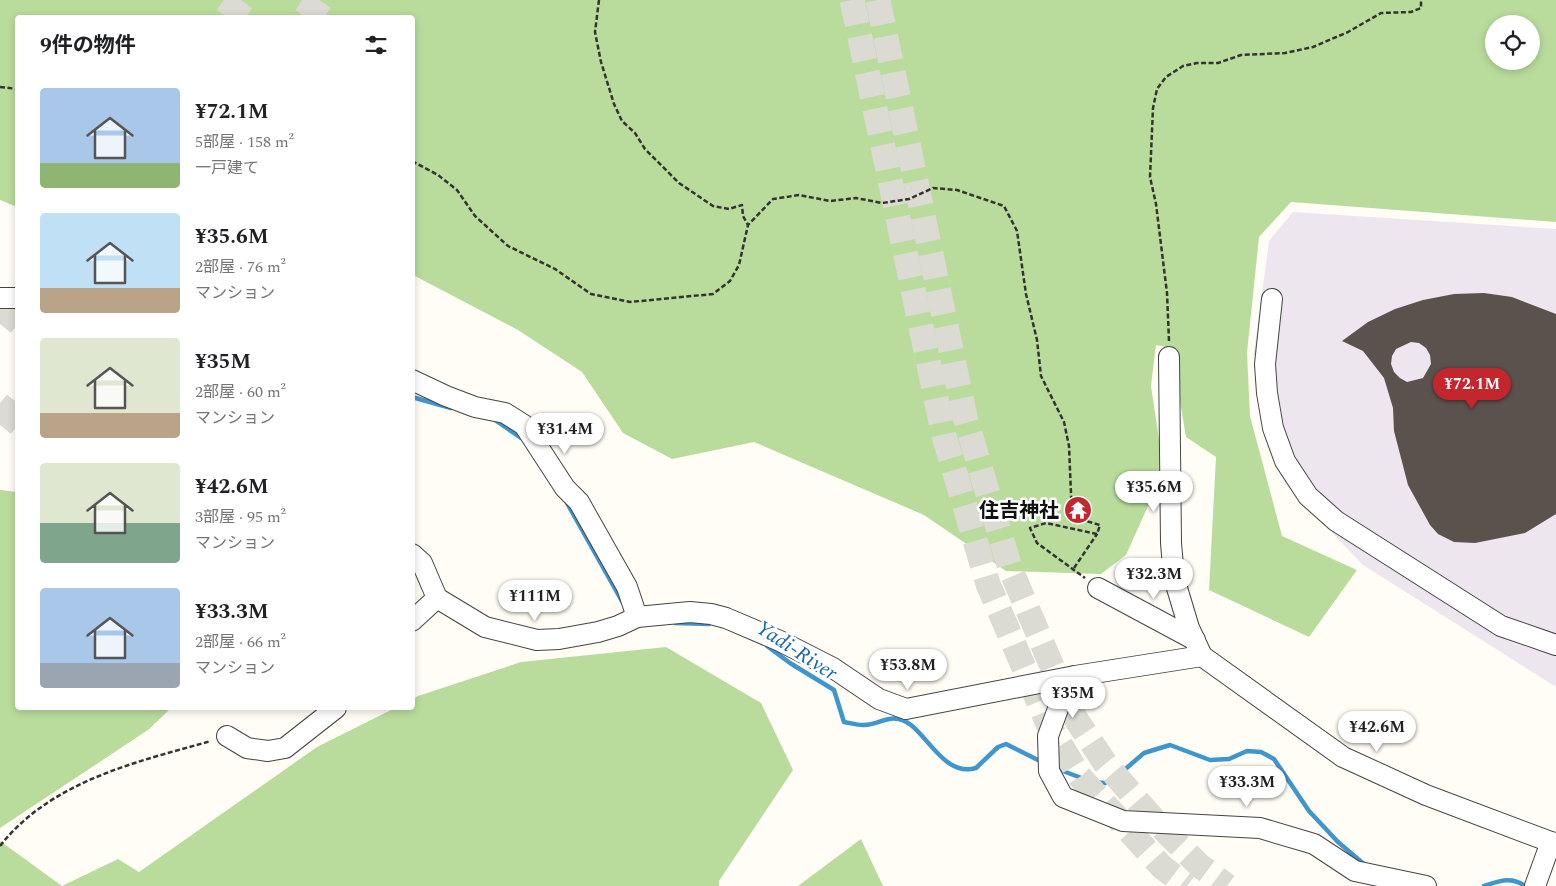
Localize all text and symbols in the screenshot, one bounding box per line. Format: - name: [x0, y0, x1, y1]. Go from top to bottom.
- map controls: [1485, 15, 1540, 70]
- button: locate: [1485, 15, 1540, 70]
- text: 9件の物件: [40, 30, 136, 62]
- icon: filters: [362, 31, 390, 59]
- text: ¥72.1M: [195, 96, 269, 128]
- icon: home: [80, 108, 140, 168]
- text: 5部屋 · 158 m²: [195, 130, 294, 154]
- text: 一戸建て: [195, 156, 259, 180]
- text: ¥35.6M: [195, 221, 269, 253]
- icon: home: [80, 233, 140, 293]
- text: 2部屋 · 76 m²: [195, 255, 286, 279]
- text: マンション: [195, 281, 275, 305]
- text: ¥35M: [195, 346, 251, 378]
- icon: home: [80, 358, 140, 418]
- pin: ¥72.1M: [1431, 368, 1513, 410]
- text: ¥72.1M: [1444, 372, 1500, 396]
- text: 2部屋 · 60 m²: [195, 380, 286, 404]
- text: マンション: [195, 406, 275, 430]
- pin: ¥31.4M: [524, 412, 606, 455]
- text: ¥31.4M: [537, 417, 593, 441]
- pin: ¥35.6M: [1113, 470, 1195, 513]
- text: ¥42.6M: [195, 471, 269, 503]
- text: ¥35.6M: [1126, 475, 1182, 499]
- icon: home: [80, 483, 140, 543]
- temple icon: 住吉神社: [1063, 495, 1093, 525]
- place label: 住吉神社: [979, 496, 1059, 526]
- text: 3部屋 · 95 m²: [195, 505, 286, 529]
- text: マンション: [195, 531, 275, 555]
- pin: ¥32.3M: [1113, 558, 1195, 600]
- text: ¥32.3M: [1126, 562, 1182, 586]
- pin: ¥111M: [500, 580, 570, 622]
- text: ¥111M: [509, 584, 561, 608]
- text: ¥33.3M: [195, 596, 269, 628]
- icon: home: [80, 608, 140, 668]
- water label: Yadi-River: [749, 613, 844, 690]
- text: 2部屋 · 66 m²: [195, 630, 286, 654]
- pin: ¥53.8M: [867, 648, 949, 691]
- text: ¥53.8M: [880, 653, 936, 677]
- text: マンション: [195, 656, 275, 680]
- pin: ¥35M: [1043, 676, 1103, 719]
- text: ¥35M: [1052, 681, 1094, 705]
- pin: ¥42.6M: [1336, 710, 1418, 753]
- text: ¥42.6M: [1349, 715, 1405, 739]
- pin: ¥33.3M: [1206, 766, 1288, 808]
- text: ¥33.3M: [1219, 770, 1275, 794]

